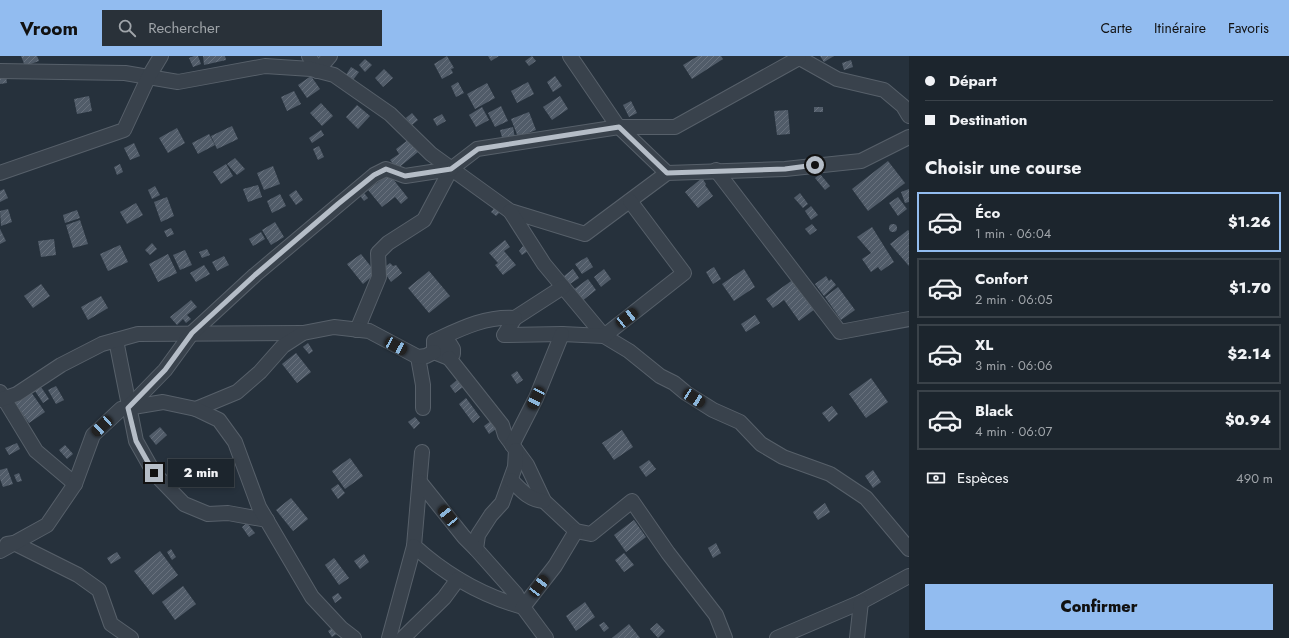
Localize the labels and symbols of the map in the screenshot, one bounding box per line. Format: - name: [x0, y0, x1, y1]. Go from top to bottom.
- route start: [806, 156, 824, 174]
- car: [614, 306, 640, 330]
- car: [383, 335, 409, 357]
- car: [525, 385, 547, 411]
- car: [681, 386, 707, 410]
- car: [89, 413, 115, 439]
- callout: 2 min: [168, 459, 234, 487]
- route end: [145, 464, 163, 482]
- car: [436, 503, 460, 529]
- car: [527, 573, 551, 599]

